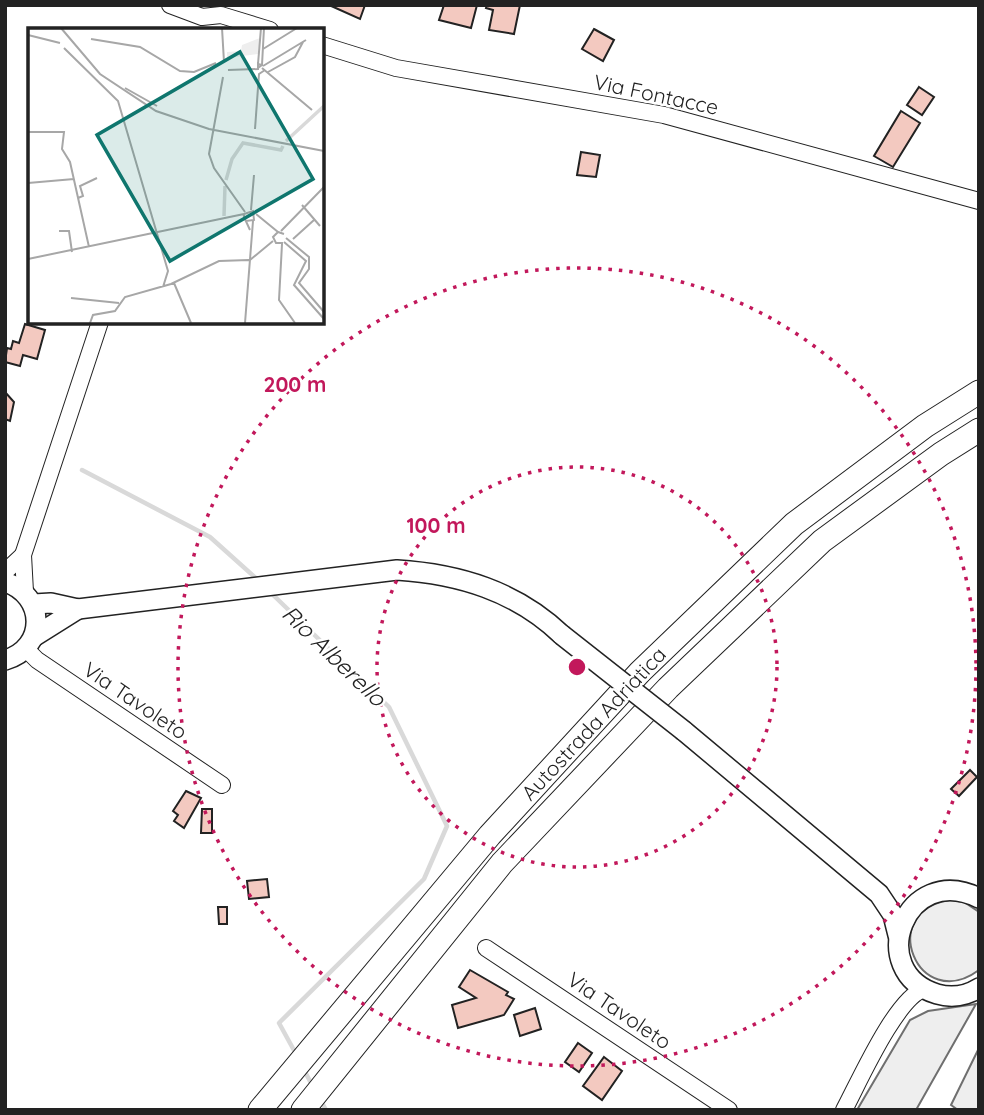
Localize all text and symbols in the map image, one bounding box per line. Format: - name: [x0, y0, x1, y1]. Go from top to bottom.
- inset map: [28, 28, 324, 324]
- street label: Via Fontacce: [591, 68, 721, 120]
- text: 200 m: [264, 371, 326, 397]
- text: 100 m: [406, 512, 466, 538]
- water label: Rio Alberello: [276, 599, 393, 713]
- street label: Autostrada Adriatica: [515, 641, 671, 806]
- centre of rings: [565, 655, 589, 679]
- street label: Via Tavoleto: [79, 656, 193, 744]
- street label: Via Tavoleto: [563, 966, 677, 1054]

